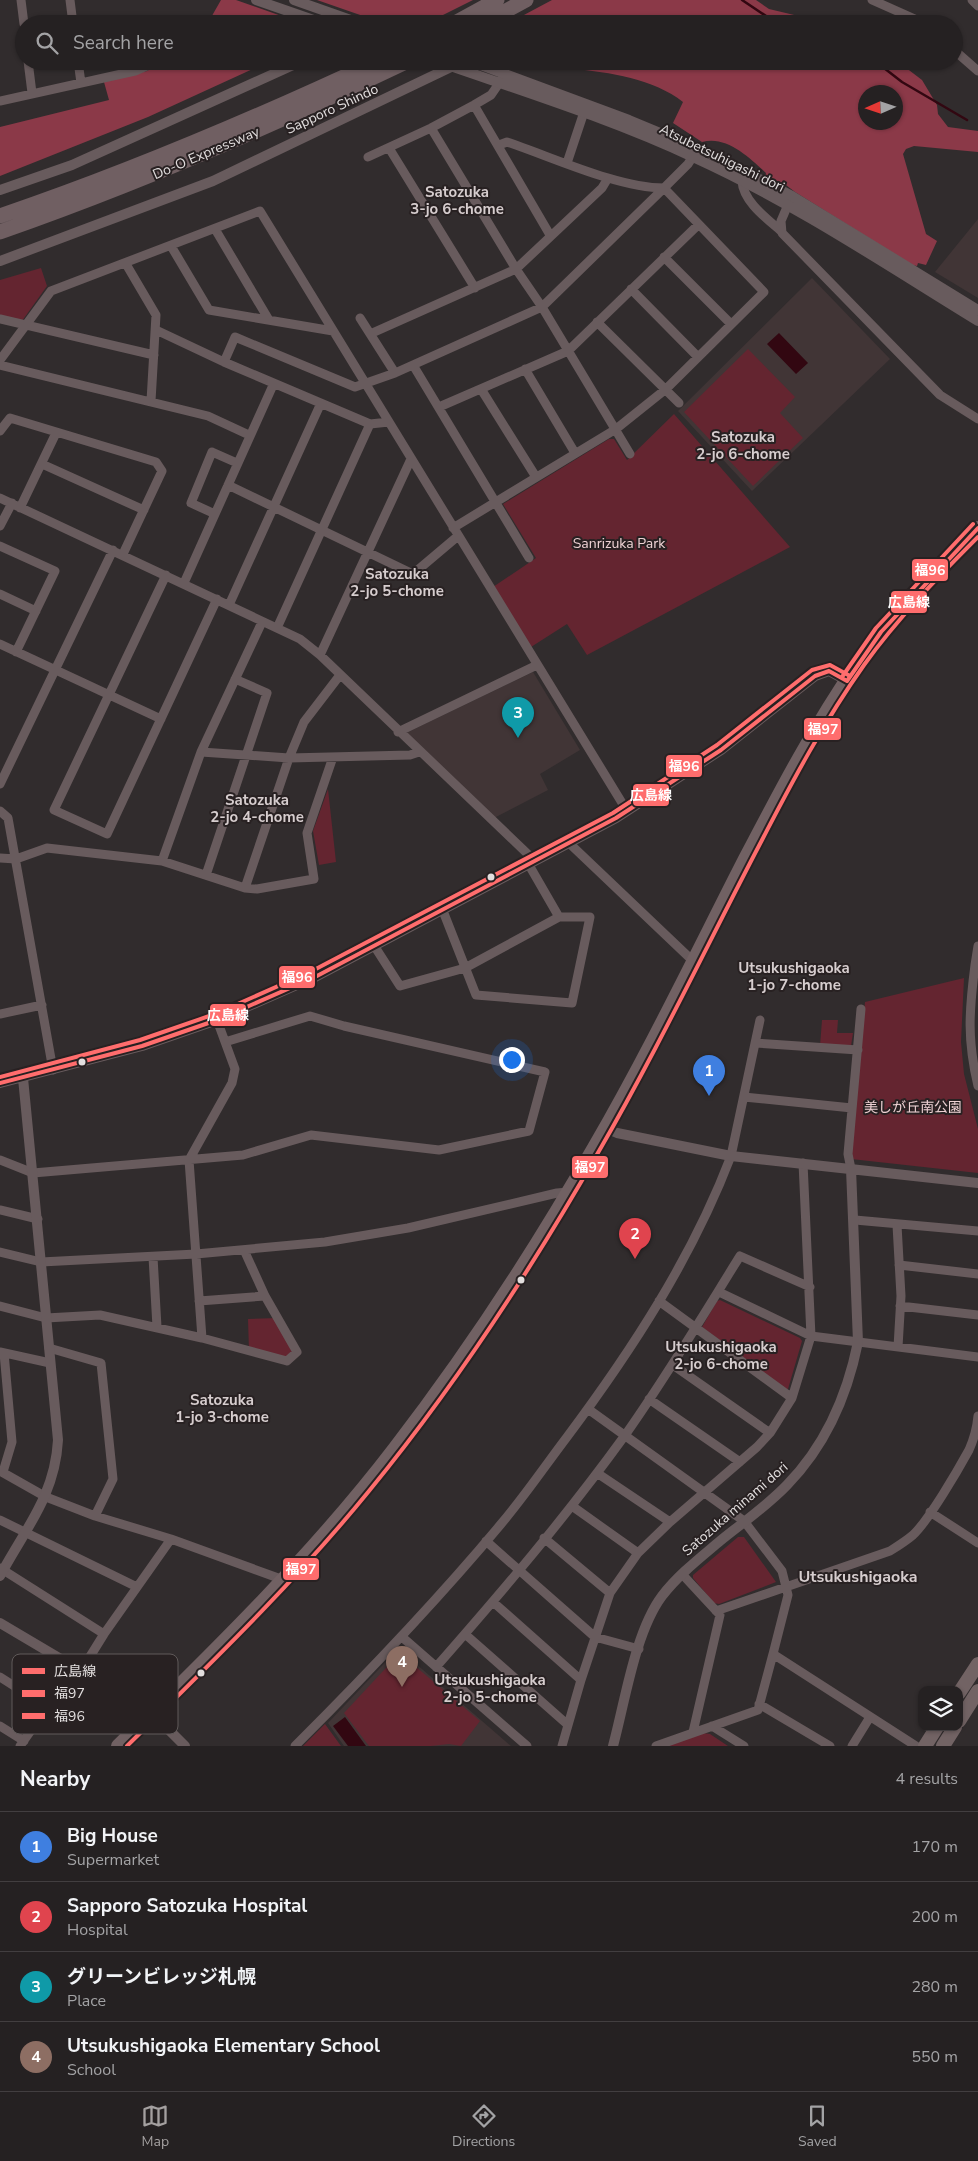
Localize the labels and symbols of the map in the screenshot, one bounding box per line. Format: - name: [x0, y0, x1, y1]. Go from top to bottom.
- street label: Sapporo Shindo: [283, 79, 382, 139]
- north arrow: [858, 85, 903, 130]
- street label: Atsubetsuhigashi dori: [656, 119, 788, 197]
- street label: Do-O Expressway: [150, 122, 263, 184]
- district label: Satozuka 3-jo 6-chome: [410, 182, 504, 219]
- district label: Satozuka 2-jo 6-chome: [696, 427, 790, 464]
- park label: Sanrizuka Park: [573, 534, 666, 553]
- line badge: 福96: [911, 558, 949, 582]
- text: 福96: [915, 561, 945, 580]
- district label: Satozuka 2-jo 5-chome: [350, 564, 444, 601]
- line badge: 広島線: [890, 590, 928, 614]
- text: 広島線: [888, 593, 930, 612]
- pin: 3: [502, 697, 534, 738]
- line badge: 福97: [803, 717, 842, 741]
- text: 福97: [808, 720, 838, 739]
- line badge: 福96: [665, 754, 703, 778]
- text: 福96: [669, 757, 699, 776]
- line badge: 広島線: [632, 783, 670, 807]
- text: 広島線: [630, 786, 672, 805]
- district label: Satozuka 2-jo 4-chome: [210, 790, 304, 827]
- unlabelled marker: [486, 872, 496, 882]
- district label: Utsukushigaoka 1-jo 7-chome: [738, 958, 850, 995]
- line badge: 福96: [278, 965, 316, 989]
- text: 福96: [282, 968, 312, 987]
- line badge: 広島線: [209, 1003, 247, 1027]
- text: 広島線: [207, 1006, 249, 1025]
- your location: [499, 1047, 525, 1073]
- pin: 1: [693, 1055, 725, 1096]
- unlabelled marker: [77, 1057, 87, 1067]
- park label: 美しが丘南公園: [864, 1098, 962, 1117]
- line badge: 福97: [571, 1155, 609, 1179]
- text: 福97: [575, 1158, 605, 1177]
- pin: 2: [619, 1218, 651, 1259]
- unlabelled marker: [516, 1275, 526, 1285]
- district label: Utsukushigaoka 2-jo 6-chome: [665, 1337, 777, 1374]
- district label: Satozuka 1-jo 3-chome: [175, 1390, 269, 1427]
- street label: Satozuka minami dori: [678, 1458, 792, 1560]
- line badge: 福97: [282, 1557, 320, 1581]
- text: 福97: [286, 1560, 316, 1579]
- district label: Utsukushigaoka: [799, 1566, 918, 1588]
- pin: 4: [386, 1646, 418, 1687]
- legend: [12, 1654, 178, 1734]
- text: 広島線: [54, 1662, 96, 1681]
- unlabelled marker: [196, 1668, 206, 1678]
- district label: Utsukushigaoka 2-jo 5-chome: [434, 1670, 546, 1707]
- text: 福97: [54, 1684, 85, 1703]
- text: 福96: [54, 1707, 85, 1726]

